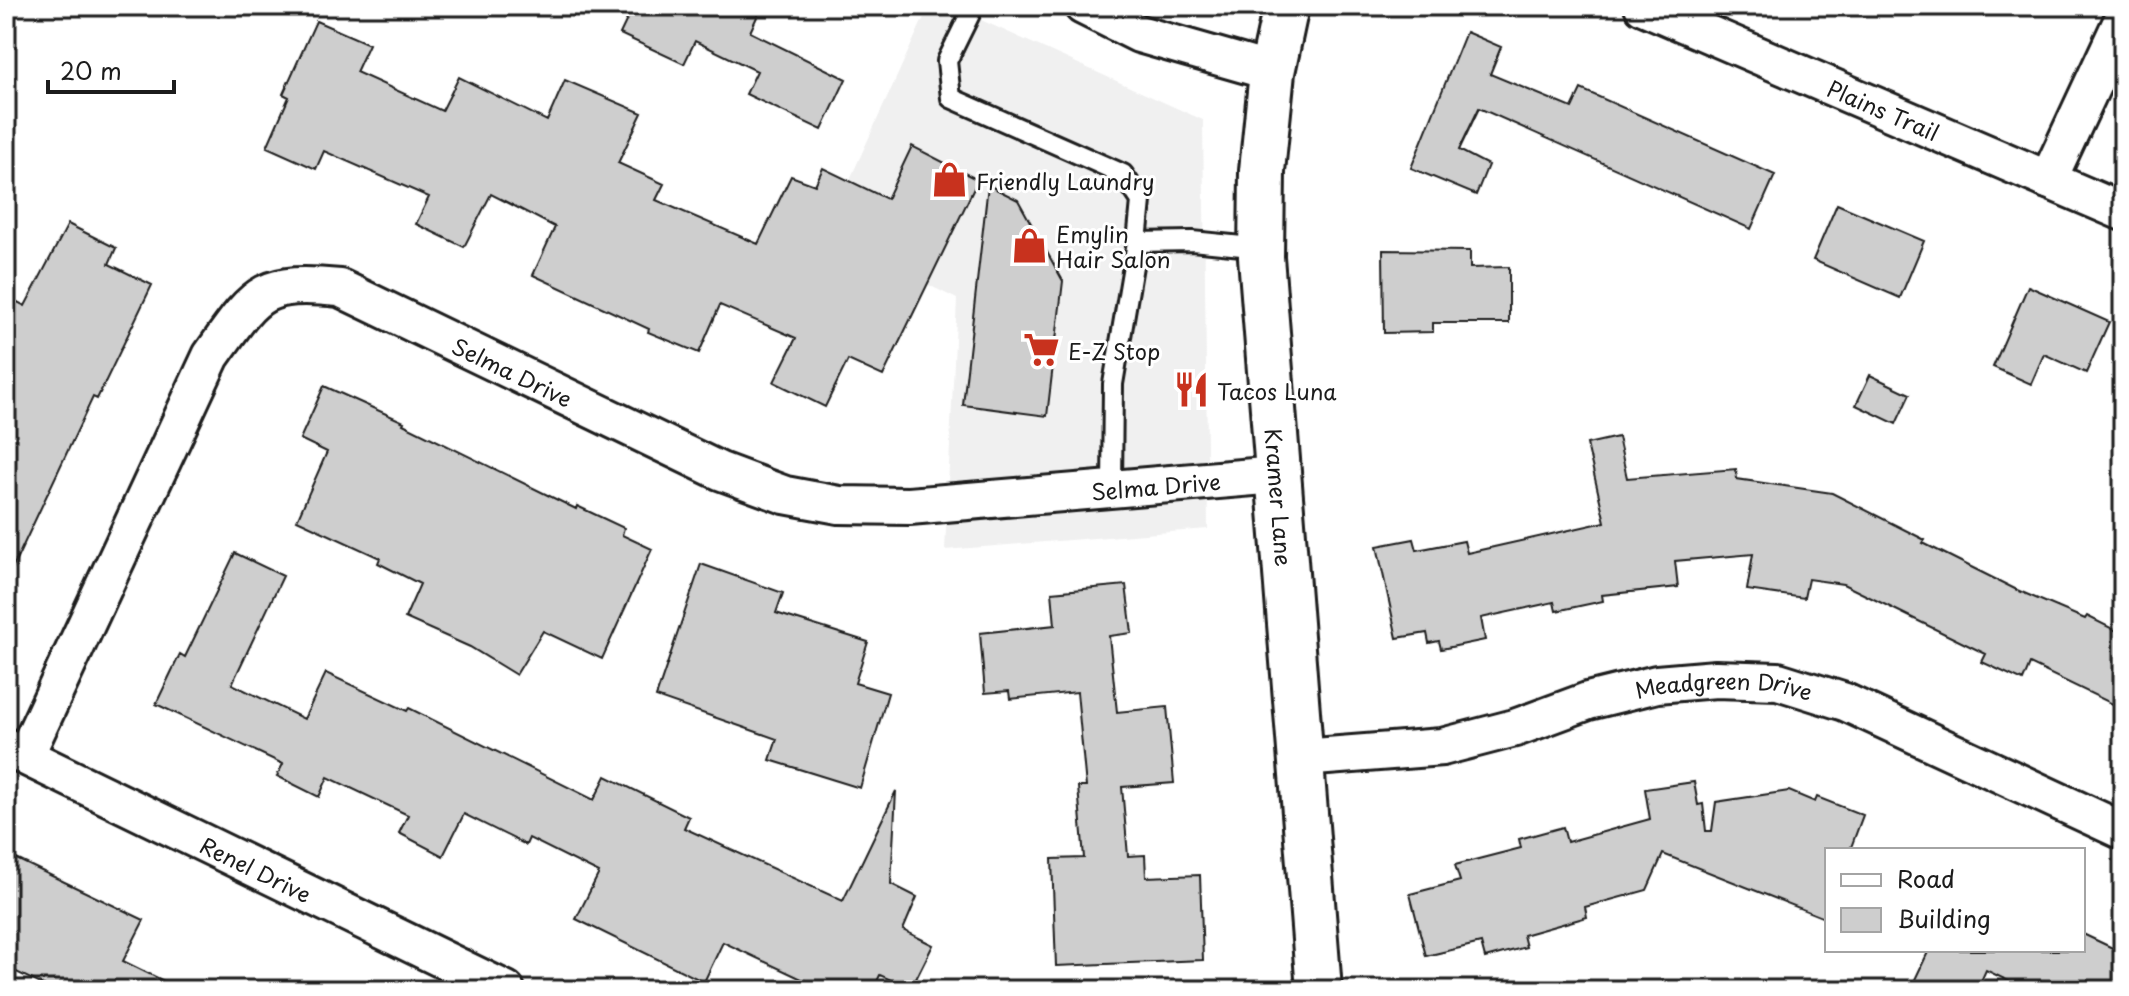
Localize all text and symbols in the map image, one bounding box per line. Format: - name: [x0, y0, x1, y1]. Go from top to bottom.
- scale bar: [48, 44, 174, 94]
- text: 20 m: [60, 52, 122, 88]
- street label: Plains Trail: [1823, 71, 1945, 148]
- shop icon: Friendly Laundry: [931, 161, 969, 199]
- place label: Friendly Laundry: [976, 164, 1155, 197]
- place label: Emylin Hair Salon: [1056, 217, 1171, 275]
- shop icon: Emylin Hair Salon: [1011, 227, 1049, 265]
- street label: Selma Drive: [447, 328, 578, 414]
- supermarket icon: E-Z Stop: [1023, 331, 1061, 369]
- place label: E-Z Stop: [1068, 334, 1160, 367]
- restaurant icon: Tacos Luna: [1172, 371, 1210, 409]
- place label: Tacos Luna: [1217, 374, 1337, 407]
- street label: Kramer Lane: [1258, 427, 1302, 568]
- street label: Selma Drive: [1090, 463, 1222, 507]
- street label: Meadgreen Drive: [1631, 662, 1817, 707]
- street label: Renel Drive: [195, 827, 317, 910]
- legend: [1825, 848, 2085, 952]
- text: Road: [1897, 860, 1955, 896]
- text: Building: [1897, 900, 1991, 936]

